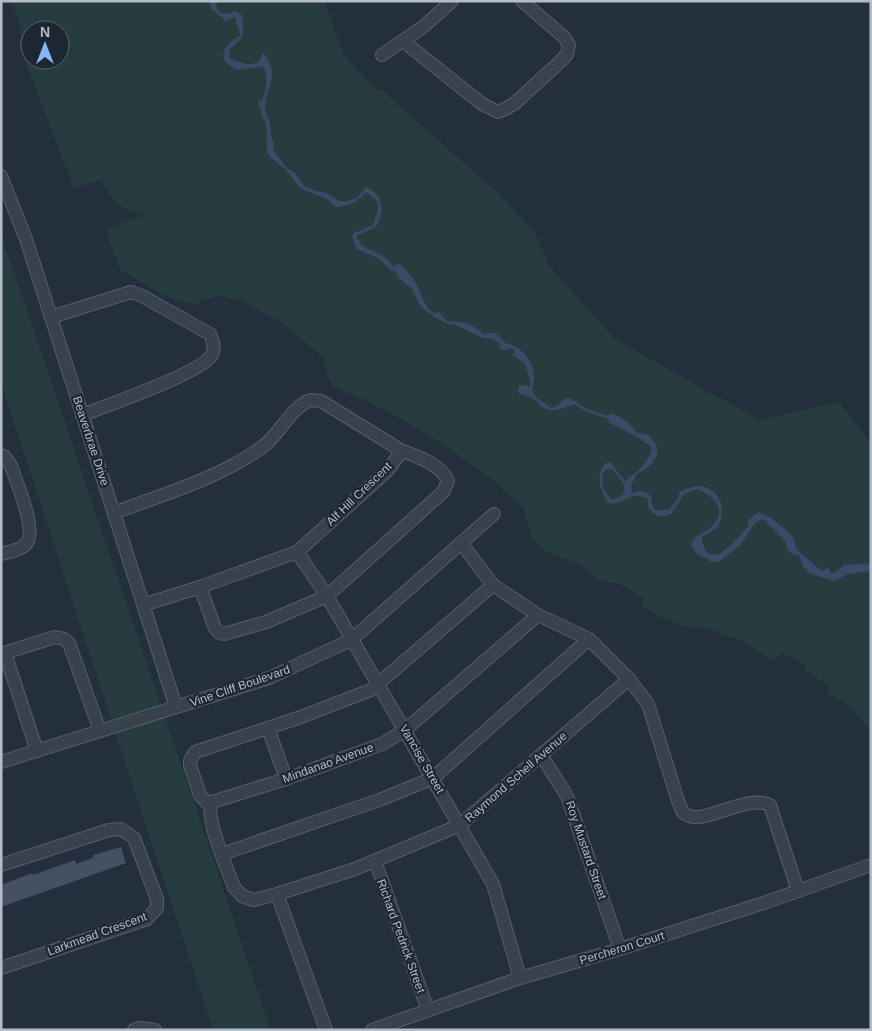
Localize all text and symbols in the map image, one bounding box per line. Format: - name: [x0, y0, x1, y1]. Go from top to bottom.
- north arrow: [20, 20, 70, 70]
- text: N: [40, 24, 50, 40]
- street label: Beaverbrae Drive: [70, 394, 112, 488]
- street label: Alf Hill Crescent: [323, 459, 395, 529]
- street label: Vine Cliff Boulevard: [188, 662, 292, 710]
- street label: Vancise Street: [397, 722, 448, 796]
- street label: Raymond Schell Avenue: [462, 729, 570, 825]
- street label: Mindanao Avenue: [281, 740, 376, 786]
- street label: Roy Mustard Street: [563, 799, 610, 902]
- street label: Richard Pedrick Street: [374, 877, 428, 995]
- street label: Larkmead Crescent: [45, 909, 149, 958]
- street label: Percheron Court: [578, 928, 667, 968]

